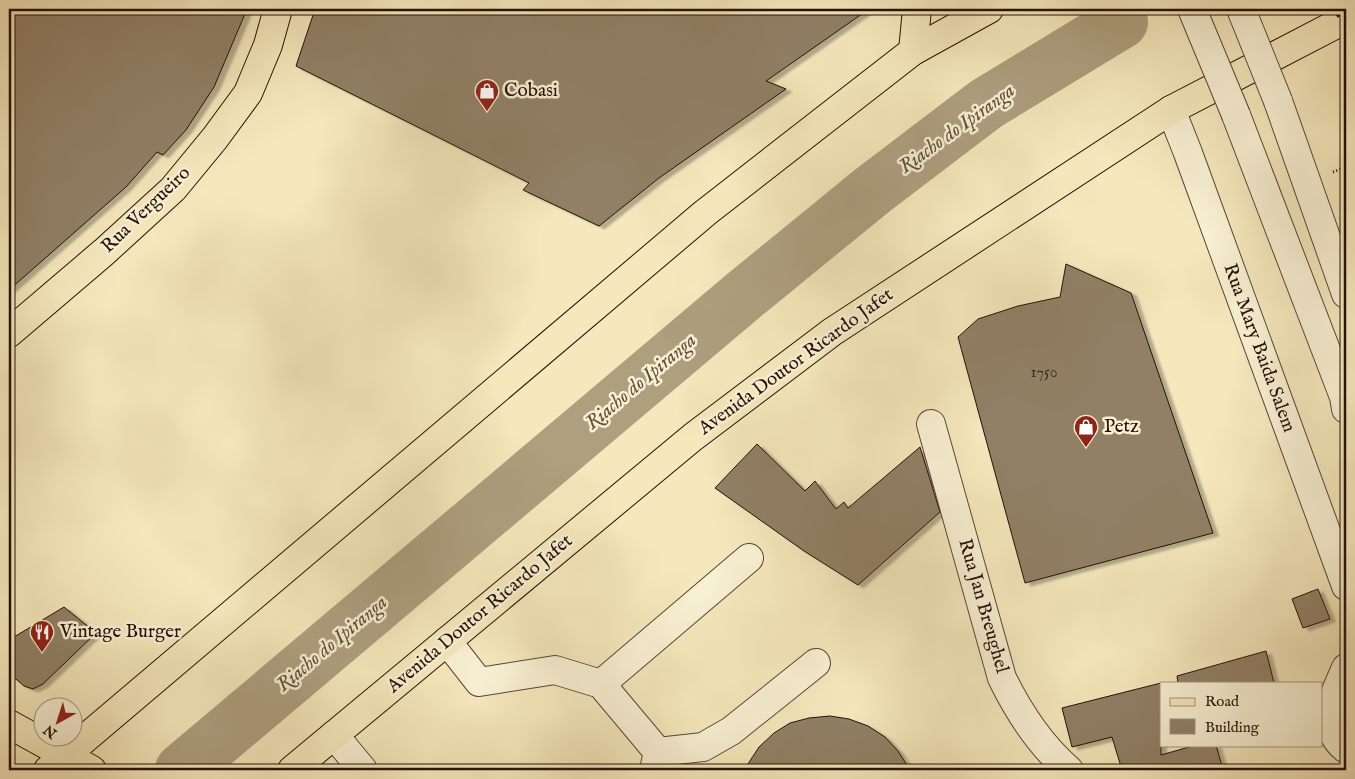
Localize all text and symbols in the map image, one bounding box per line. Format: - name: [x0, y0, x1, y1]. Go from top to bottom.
- shop icon: Cobasi: [474, 78, 500, 112]
- water label: Riacho do Ipiranga: [894, 78, 1021, 180]
- place label: Cobasi: [504, 79, 558, 103]
- street label: Rua Vergueiro: [96, 161, 196, 259]
- street label: Rua Mary Baida Salem: [1217, 260, 1301, 436]
- street label: Avenida Doutor Ricardo Jafet: [693, 283, 898, 441]
- water label: Riacho do Ipiranga: [580, 328, 702, 436]
- house number: 1750: [1030, 363, 1058, 383]
- shop icon: Petz: [1073, 414, 1099, 448]
- place label: Petz: [1104, 415, 1139, 439]
- street label: Avenida Doutor Ricardo Jafet: [382, 529, 578, 699]
- street label: Rua Jan Breughel: [952, 536, 1014, 677]
- water label: Riacho do Ipiranga: [271, 590, 393, 698]
- restaurant icon: Vintage Burger: [29, 619, 55, 653]
- place label: Vintage Burger: [59, 620, 181, 644]
- legend: [1160, 682, 1322, 746]
- text: Road: [1205, 692, 1240, 711]
- north arrow: [32, 696, 82, 746]
- text: Building: [1205, 718, 1260, 737]
- text: N: [40, 721, 62, 743]

